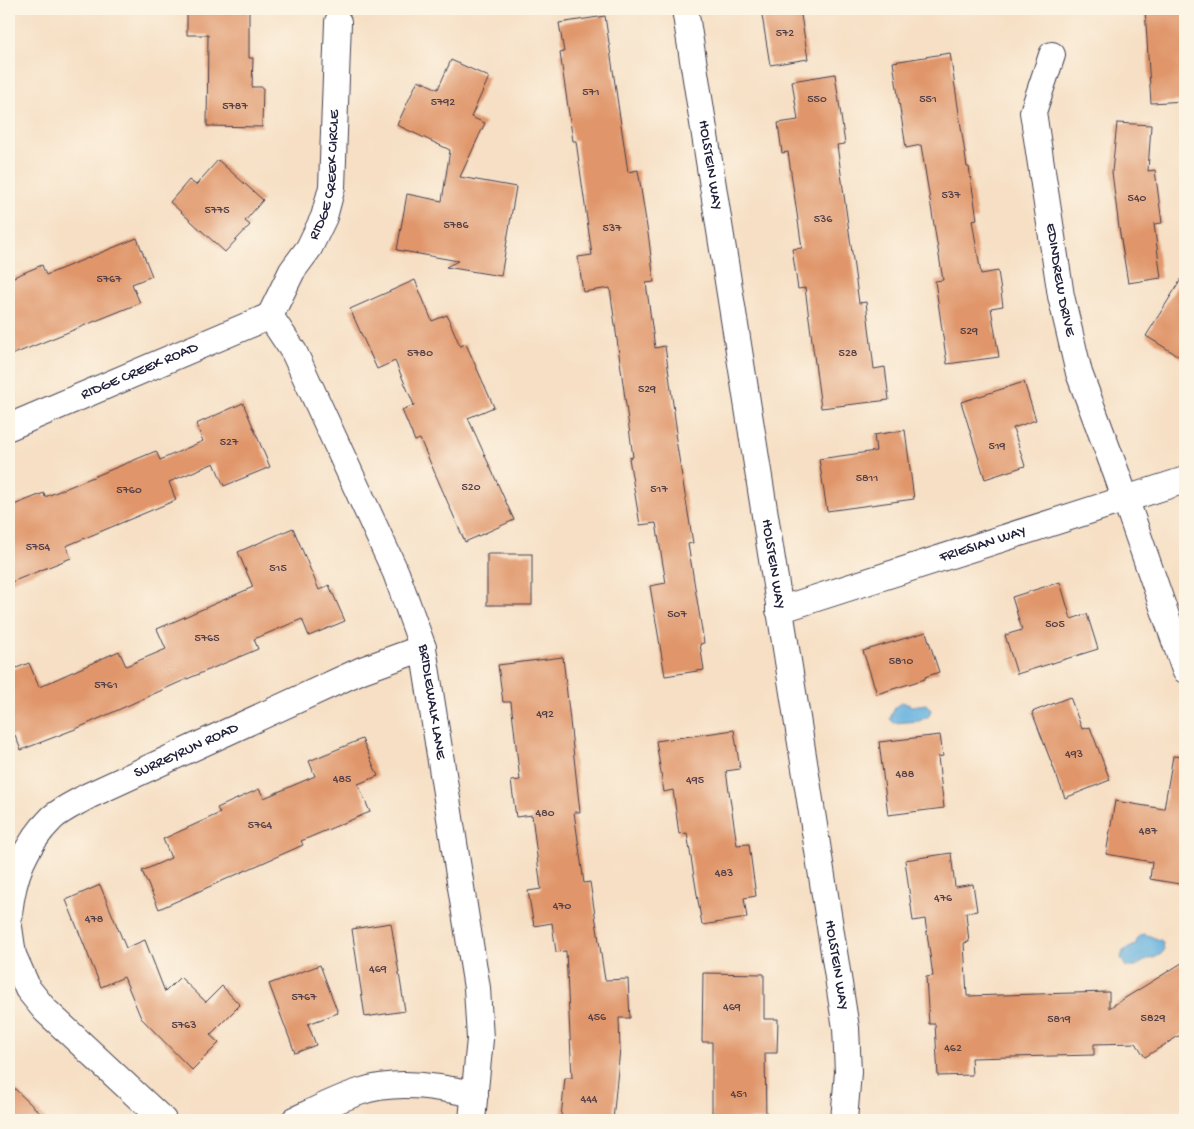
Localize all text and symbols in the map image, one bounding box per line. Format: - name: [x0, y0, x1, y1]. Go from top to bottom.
- house number: 572: [776, 27, 794, 41]
- house number: 571: [582, 86, 600, 100]
- house number: 550: [807, 93, 827, 107]
- house number: 551: [919, 93, 937, 107]
- house number: 5792: [431, 96, 455, 110]
- house number: 5787: [222, 100, 248, 114]
- street label: RIDGE CREEK CIRCLE: [305, 109, 344, 243]
- street label: HOLSTEIN WAY: [694, 119, 726, 211]
- house number: 537: [942, 189, 961, 203]
- house number: 540: [1128, 192, 1147, 206]
- house number: 5775: [204, 204, 230, 218]
- house number: 536: [814, 213, 833, 227]
- house number: 5786: [443, 219, 470, 233]
- house number: 537: [603, 222, 622, 236]
- street label: EDINDREW DRIVE: [1041, 222, 1079, 339]
- house number: 5767: [97, 273, 122, 287]
- house number: 529: [960, 325, 978, 339]
- street label: RIDGE CREEK ROAD: [78, 338, 201, 404]
- house number: 5780: [407, 347, 433, 361]
- house number: 528: [839, 347, 858, 361]
- house number: 529: [638, 383, 656, 397]
- house number: 527: [220, 436, 239, 450]
- house number: 519: [988, 440, 1006, 454]
- house number: 5811: [856, 472, 878, 486]
- house number: 520: [461, 481, 481, 495]
- house number: 517: [650, 483, 668, 497]
- house number: 5760: [116, 484, 142, 498]
- street label: HOLSTEIN WAY: [757, 518, 789, 610]
- street label: FRIESIAN WAY: [936, 522, 1028, 567]
- house number: 5754: [26, 541, 51, 555]
- house number: 515: [269, 562, 287, 576]
- house number: 507: [667, 608, 687, 622]
- house number: 505: [1045, 618, 1065, 632]
- house number: 5765: [195, 632, 219, 646]
- street label: BRIDLEWALK LANE: [413, 642, 450, 761]
- house number: 5810: [889, 655, 913, 669]
- house number: 5761: [94, 679, 118, 693]
- house number: 492: [536, 708, 554, 722]
- street label: SURREYRUN ROAD: [131, 719, 242, 783]
- house number: 493: [1065, 748, 1083, 762]
- house number: 488: [896, 768, 915, 782]
- house number: 485: [333, 773, 351, 787]
- house number: 495: [686, 774, 704, 788]
- house number: 480: [535, 807, 555, 821]
- house number: 5764: [248, 819, 272, 833]
- house number: 487: [1139, 825, 1158, 839]
- house number: 483: [715, 867, 733, 881]
- house number: 476: [934, 892, 953, 906]
- house number: 470: [553, 900, 572, 914]
- house number: 478: [85, 913, 104, 927]
- street label: HOLSTEIN WAY: [820, 919, 852, 1011]
- house number: 469: [369, 963, 387, 977]
- house number: 5767: [292, 991, 317, 1005]
- house number: 469: [723, 1001, 741, 1015]
- house number: 456: [588, 1011, 607, 1025]
- house number: 5829: [1141, 1012, 1165, 1026]
- house number: 5819: [1047, 1013, 1071, 1027]
- house number: 5763: [172, 1019, 196, 1033]
- house number: 462: [944, 1042, 962, 1056]
- house number: 451: [731, 1088, 748, 1102]
- house number: 444: [580, 1093, 598, 1107]

